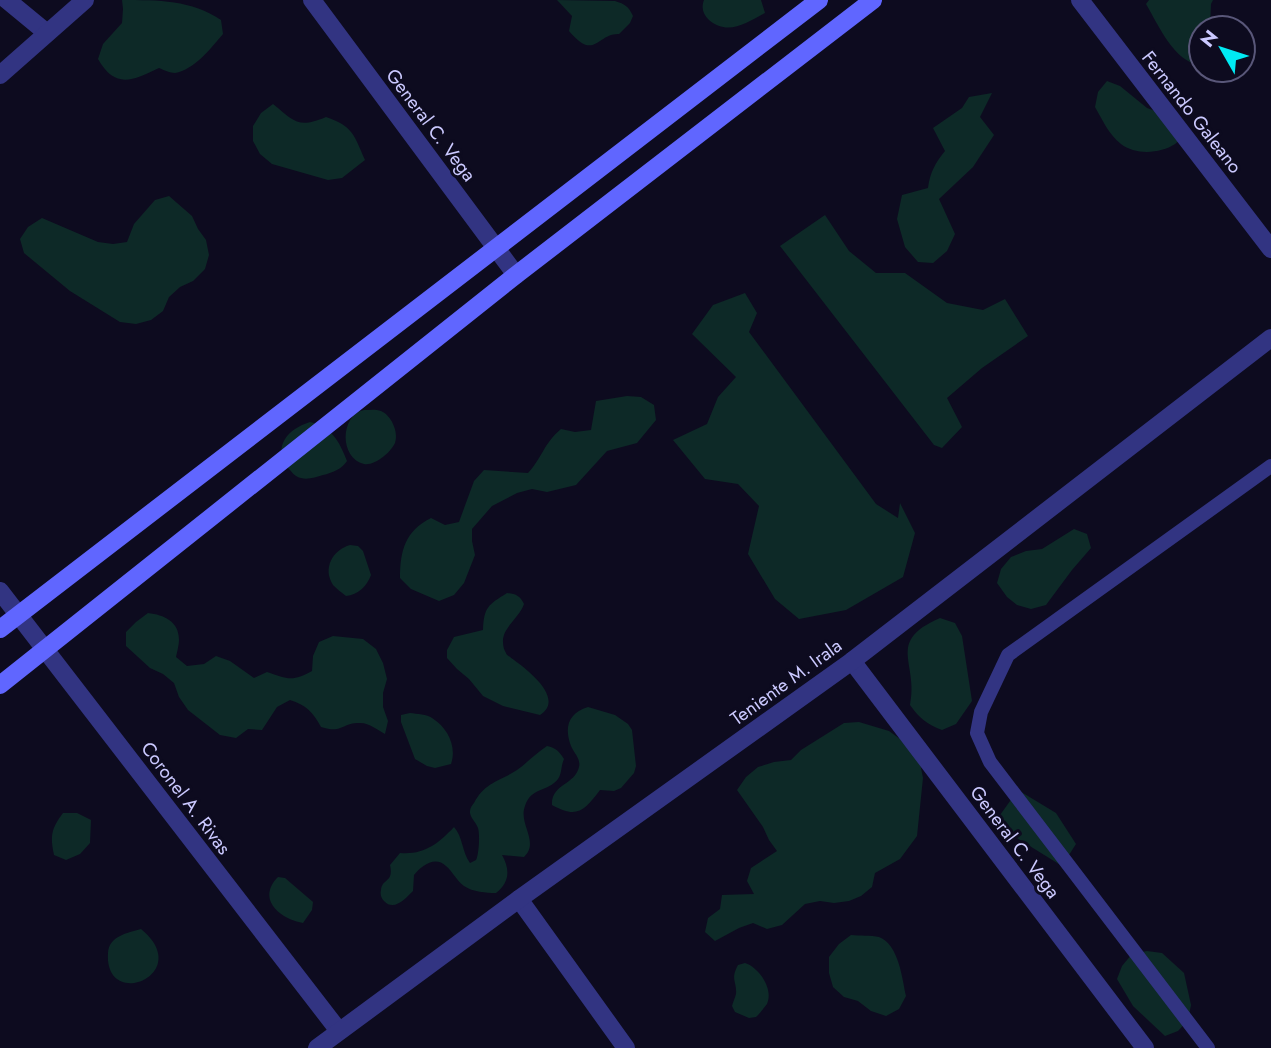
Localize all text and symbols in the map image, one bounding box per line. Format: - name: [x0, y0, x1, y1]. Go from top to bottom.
- north arrow: [1187, 14, 1257, 84]
- text: N: [1194, 24, 1224, 53]
- street label: Fernando Galeano: [1136, 45, 1248, 179]
- street label: General C. Vega: [380, 63, 482, 187]
- street label: Teniente M. Irala: [725, 632, 847, 732]
- street label: Coronel A. Rivas: [135, 736, 238, 860]
- street label: General C. Vega: [964, 780, 1066, 904]

